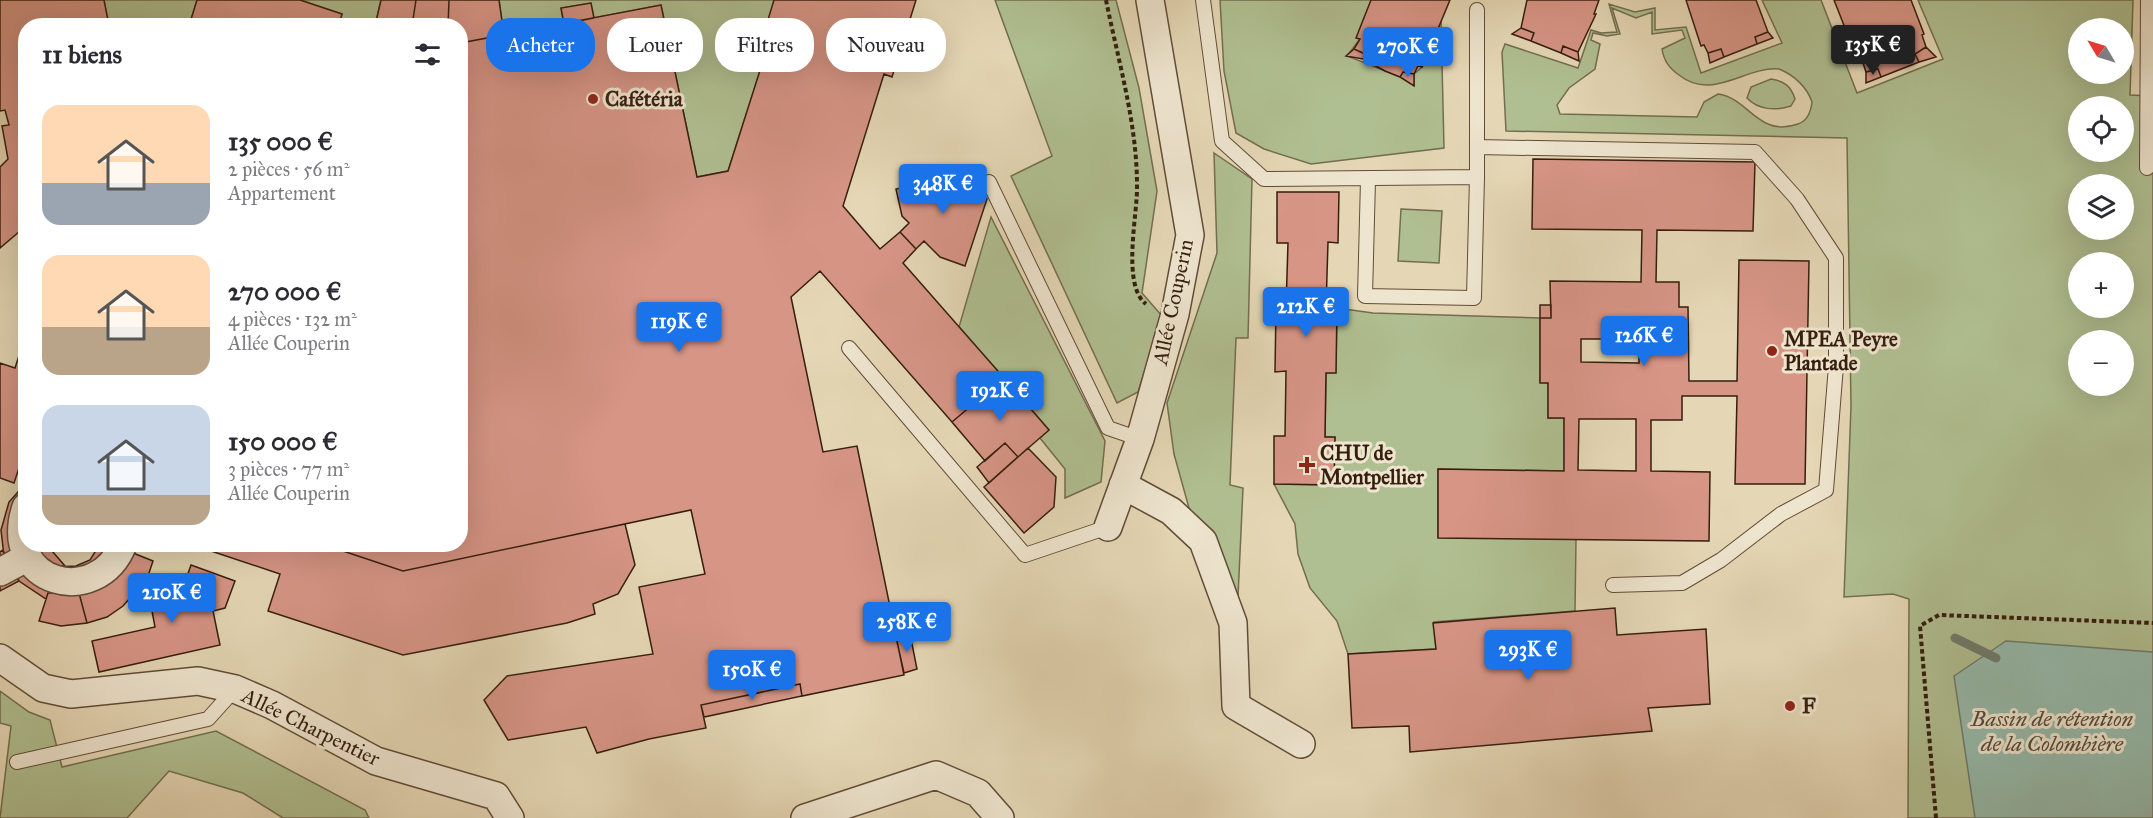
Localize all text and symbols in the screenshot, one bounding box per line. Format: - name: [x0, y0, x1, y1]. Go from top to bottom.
- chip: Acheter: [486, 18, 595, 72]
- chip: Louer: [607, 18, 703, 72]
- chip: Filtres: [715, 18, 814, 72]
- chip: Nouveau: [826, 18, 946, 72]
- north arrow: [2068, 18, 2134, 84]
- map controls: [2068, 18, 2134, 396]
- pin: 135K €: [1824, 25, 1922, 76]
- pin: 270K €: [1359, 27, 1457, 78]
- text: 135K €: [1845, 32, 1901, 56]
- text: 270K €: [1377, 34, 1439, 58]
- text: 11 biens: [42, 38, 122, 70]
- icon: filters: [411, 38, 444, 71]
- place label: Cafétéria: [605, 86, 684, 112]
- marker: Cafétéria: [586, 92, 600, 106]
- button: locate: [2068, 96, 2134, 162]
- text: 135 000 €: [228, 125, 333, 157]
- icon: home: [90, 129, 162, 201]
- text: 2 pièces · 56 m²: [228, 157, 349, 181]
- pin: 348K €: [894, 164, 992, 215]
- text: 348K €: [913, 171, 973, 195]
- button: layers: [2068, 174, 2134, 240]
- text: Appartement: [228, 181, 336, 205]
- street label: Allée Couperin: [1147, 237, 1199, 368]
- button: +: [2068, 252, 2134, 318]
- text: 270 000 €: [228, 275, 342, 307]
- icon: home: [90, 279, 162, 351]
- pin: 212K €: [1257, 287, 1355, 338]
- text: 212K €: [1277, 294, 1335, 318]
- pin: 119K €: [630, 302, 728, 353]
- text: 4 pièces · 132 m²: [228, 307, 357, 331]
- text: 119K €: [650, 309, 708, 333]
- pin: 126K €: [1595, 316, 1693, 367]
- text: 126K €: [1615, 323, 1673, 347]
- place label: MPEA Peyre Plantade: [1784, 326, 1898, 376]
- button: −: [2068, 330, 2134, 396]
- text: Allée Couperin: [228, 331, 350, 355]
- marker: MPEA Peyre Plantade: [1765, 344, 1779, 358]
- pin: 192K €: [951, 371, 1049, 422]
- text: 192K €: [971, 378, 1029, 402]
- text: 150 000 €: [228, 425, 338, 457]
- icon: home: [90, 429, 162, 501]
- place label: CHU de Montpellier: [1320, 440, 1425, 490]
- marker: CHU de Montpellier: [1298, 456, 1316, 474]
- text: 3 pièces · 77 m²: [228, 457, 349, 481]
- text: Allée Couperin: [228, 481, 350, 505]
- pin: 210K €: [123, 573, 221, 624]
- text: 210K €: [142, 580, 202, 604]
- pin: 258K €: [858, 602, 956, 653]
- text: 258K €: [877, 609, 937, 633]
- pin: 293K €: [1479, 630, 1577, 681]
- text: 293K €: [1498, 637, 1558, 661]
- pin: 150K €: [703, 650, 801, 701]
- text: 150K €: [722, 657, 782, 681]
- street label: Allée Charpentier: [237, 682, 384, 772]
- place label: F: [1802, 693, 1816, 719]
- marker: F: [1783, 699, 1797, 713]
- water label: Bassin de rétention de la Colombière: [1970, 705, 2134, 757]

